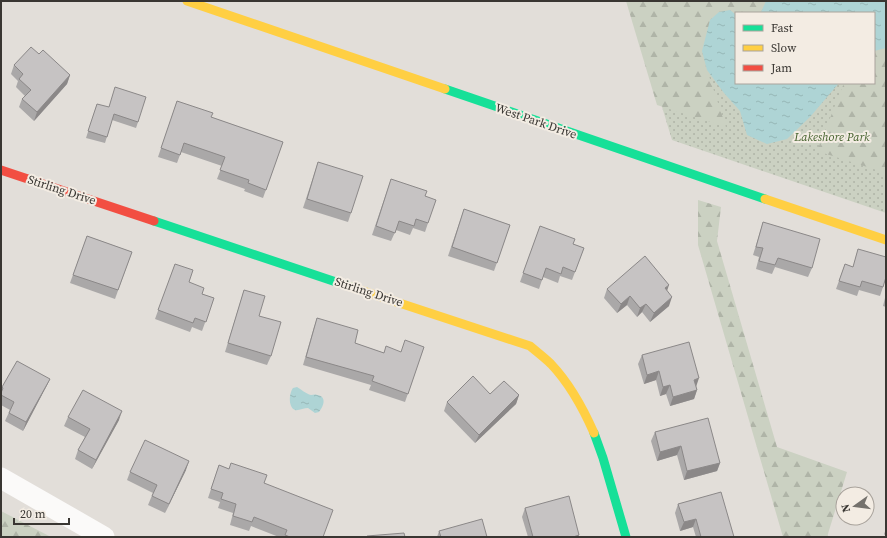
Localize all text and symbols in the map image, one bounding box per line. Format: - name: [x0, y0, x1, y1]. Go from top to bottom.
- legend: [735, 12, 875, 84]
- text: Fast: [771, 20, 793, 36]
- text: Slow: [771, 40, 797, 56]
- text: Jam: [770, 60, 792, 76]
- street label: West Park Drive: [493, 100, 579, 142]
- park label: Lakeshore Park: [793, 129, 870, 145]
- street label: Stirling Drive: [26, 171, 98, 209]
- street label: Stirling Drive: [333, 273, 405, 311]
- north arrow: [835, 486, 875, 526]
- scale bar: [14, 500, 69, 526]
- text: N: [838, 503, 854, 514]
- text: 20 m: [20, 506, 46, 522]

